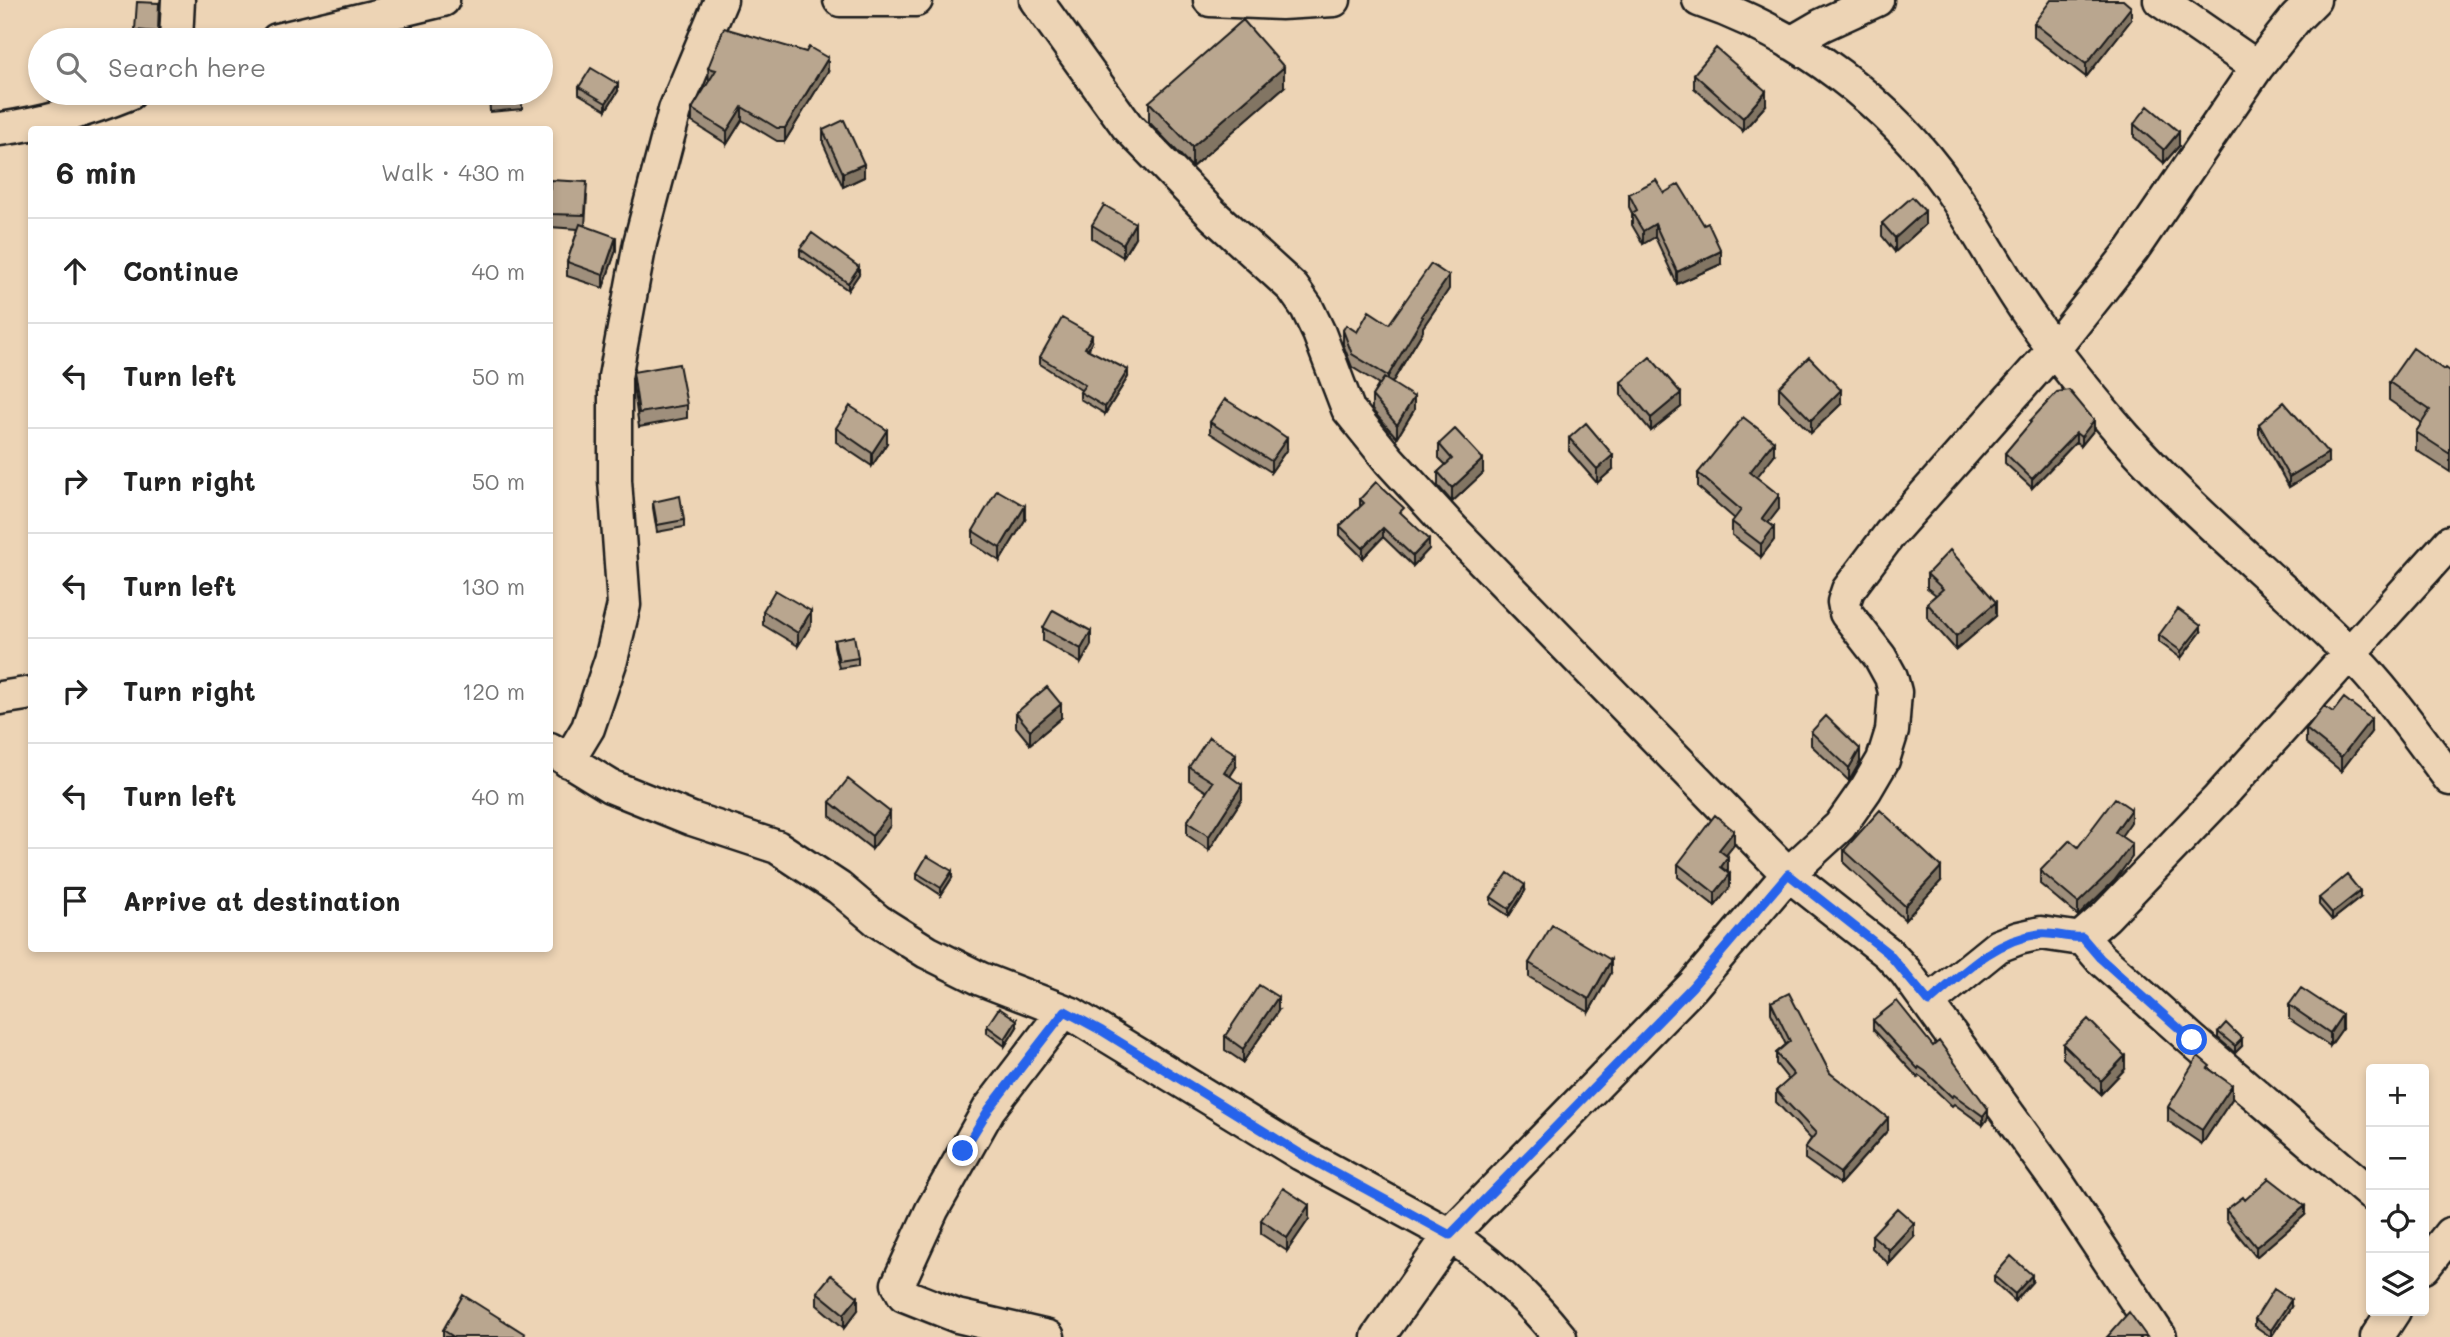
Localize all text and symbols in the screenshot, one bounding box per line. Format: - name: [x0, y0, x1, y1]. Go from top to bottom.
- search box: [28, 28, 553, 105]
- icon: search: [52, 48, 90, 86]
- text: Search here: [108, 50, 266, 84]
- text: 6 min: [56, 152, 136, 192]
- text: Walk · 430 m: [381, 157, 525, 187]
- icon: ahead: [56, 252, 94, 290]
- text: Continue: [123, 254, 239, 288]
- text: 40 m: [472, 256, 525, 286]
- icon: left: [56, 357, 94, 395]
- text: Turn left: [123, 359, 236, 393]
- text: 50 m: [472, 361, 525, 391]
- icon: right: [56, 462, 94, 500]
- text: Turn right: [123, 464, 256, 498]
- text: 50 m: [472, 466, 525, 496]
- icon: left: [56, 567, 94, 605]
- text: Turn left: [123, 569, 236, 603]
- text: 130 m: [461, 571, 525, 601]
- icon: right: [56, 672, 94, 710]
- text: Turn right: [123, 674, 256, 708]
- text: 120 m: [462, 676, 525, 706]
- icon: left: [56, 777, 94, 815]
- text: Turn left: [123, 779, 236, 813]
- text: 40 m: [472, 781, 525, 811]
- icon: arrive: [56, 882, 94, 920]
- text: Arrive at destination: [123, 884, 400, 918]
- route start: [2176, 1024, 2207, 1055]
- map controls: [2366, 1064, 2429, 1316]
- button: +: [2366, 1064, 2429, 1127]
- button: −: [2366, 1127, 2429, 1190]
- route end: [947, 1135, 978, 1166]
- button: locate: [2366, 1190, 2429, 1253]
- button: layers: [2366, 1253, 2429, 1316]

